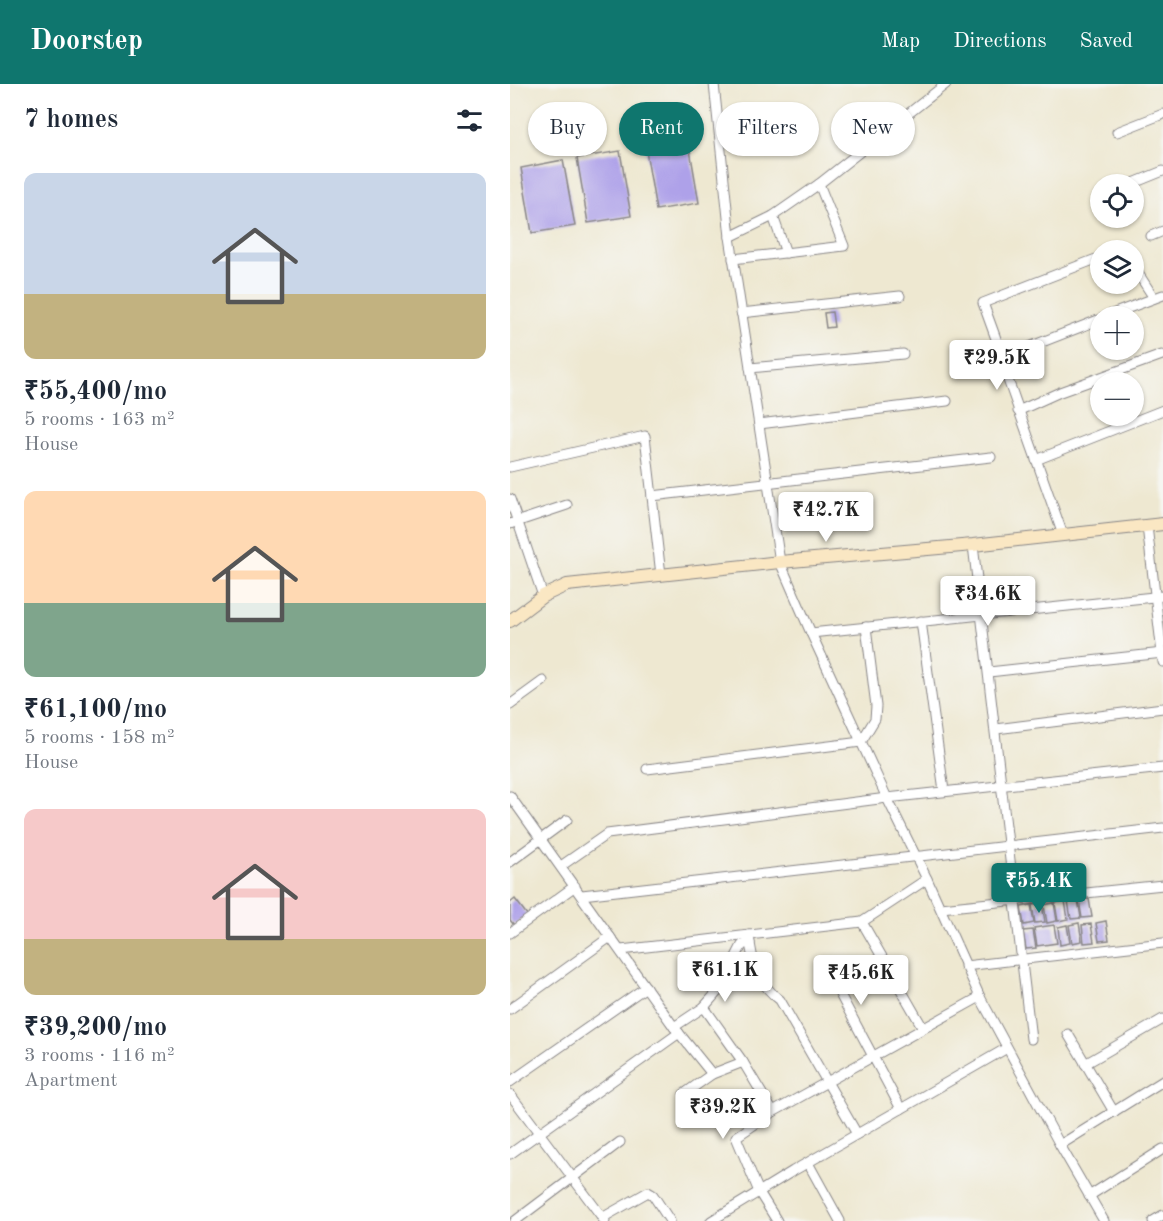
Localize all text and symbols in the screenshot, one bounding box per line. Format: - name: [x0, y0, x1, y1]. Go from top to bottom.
- text: Doorstep: [30, 28, 143, 56]
- text: Map: [881, 31, 920, 52]
- text: Directions: [953, 31, 1047, 52]
- text: Saved: [1080, 31, 1133, 52]
- chip: Buy: [528, 102, 607, 156]
- chip: Rent: [619, 102, 704, 156]
- chip: Filters: [716, 102, 819, 156]
- chip: New: [831, 102, 915, 156]
- icon: filters: [453, 104, 486, 137]
- text: 7 homes: [24, 107, 118, 133]
- map controls: [1090, 174, 1144, 426]
- button: locate: [1090, 174, 1144, 228]
- icon: home: [201, 212, 309, 320]
- button: layers: [1090, 240, 1144, 294]
- button: +: [1090, 306, 1144, 360]
- pin: ₹29.5K: [948, 340, 1046, 391]
- text: ₹29.5K: [963, 349, 1031, 369]
- button: −: [1090, 372, 1144, 426]
- text: ₹55,400/mo: [24, 379, 167, 405]
- text: 5 rooms · 163 m²: [24, 410, 174, 430]
- text: House: [24, 435, 78, 455]
- pin: ₹42.7K: [777, 492, 875, 543]
- text: ₹42.7K: [792, 501, 860, 521]
- icon: home: [201, 530, 309, 638]
- pin: ₹34.6K: [939, 576, 1037, 627]
- text: ₹34.6K: [954, 585, 1022, 605]
- text: ₹61,100/mo: [24, 697, 167, 723]
- text: 5 rooms · 158 m²: [24, 728, 174, 748]
- text: House: [24, 753, 78, 773]
- icon: home: [201, 848, 309, 956]
- pin: ₹55.4K: [990, 863, 1088, 914]
- text: ₹55.4K: [1005, 872, 1073, 892]
- pin: ₹61.1K: [676, 952, 774, 1003]
- pin: ₹45.6K: [812, 955, 910, 1006]
- text: ₹61.1K: [691, 961, 759, 981]
- text: ₹45.6K: [827, 964, 895, 984]
- text: ₹39,200/mo: [24, 1015, 167, 1041]
- text: 3 rooms · 116 m²: [24, 1046, 174, 1066]
- text: Apartment: [24, 1071, 118, 1091]
- pin: ₹39.2K: [674, 1089, 772, 1140]
- text: ₹39.2K: [689, 1098, 757, 1118]

